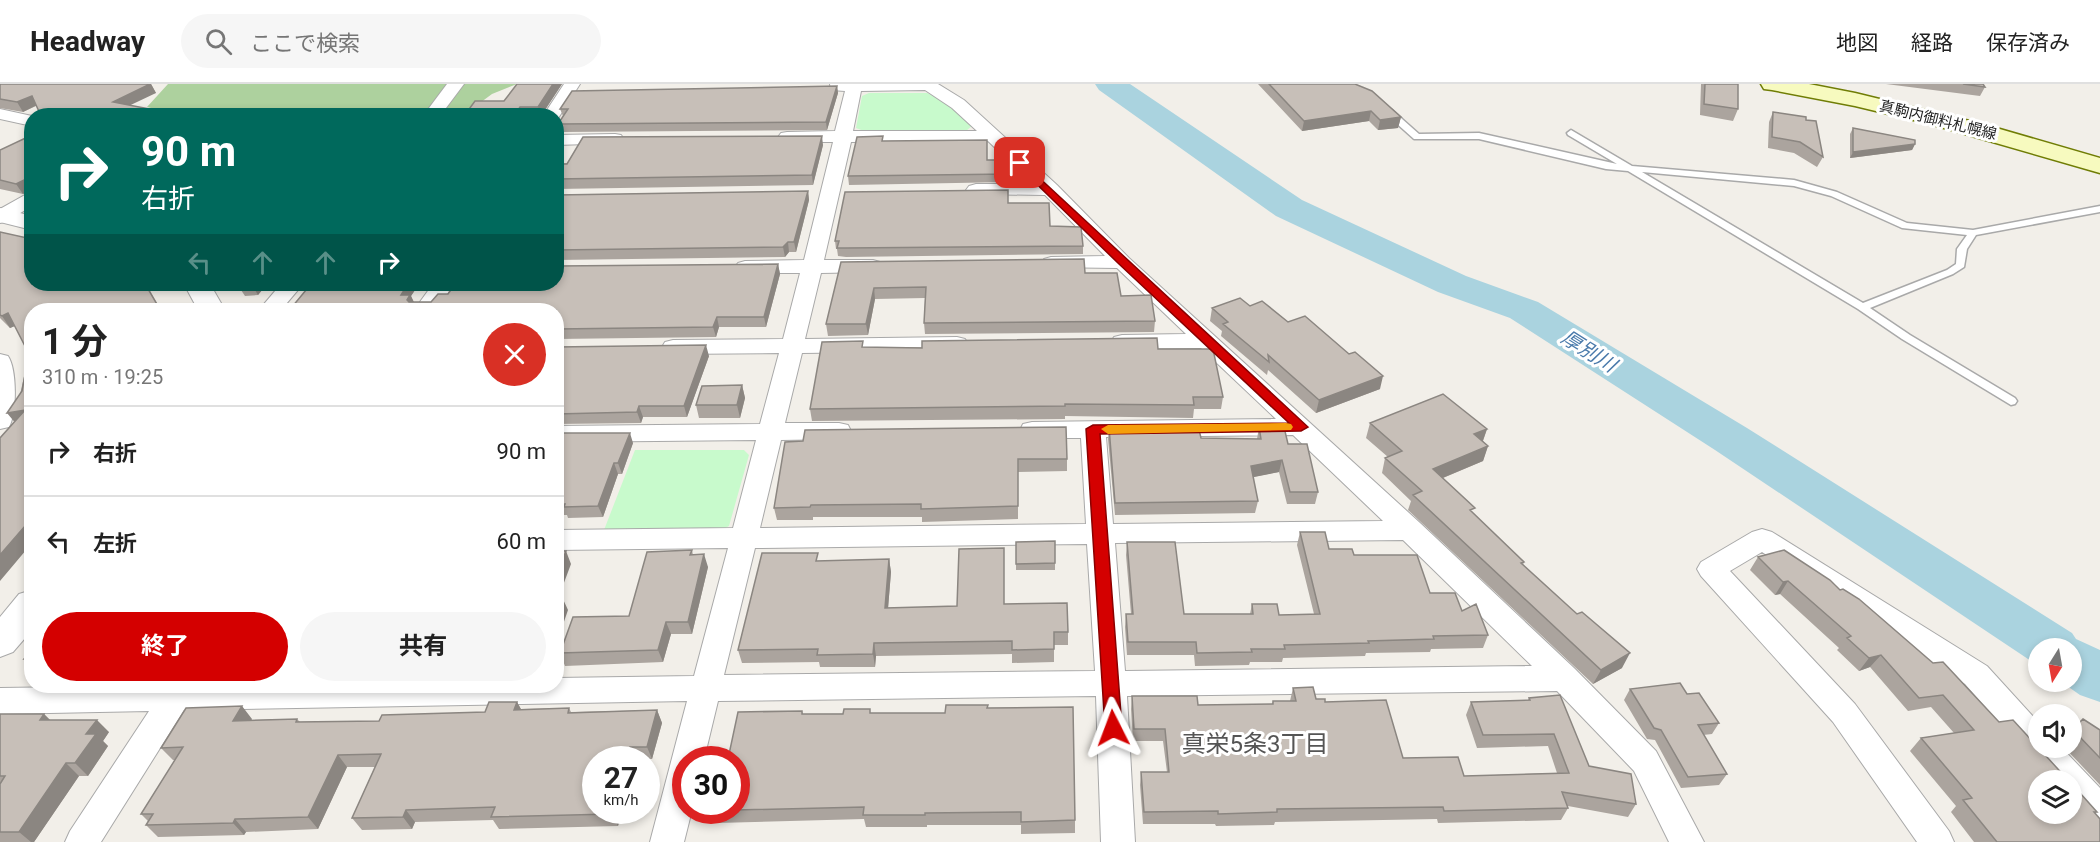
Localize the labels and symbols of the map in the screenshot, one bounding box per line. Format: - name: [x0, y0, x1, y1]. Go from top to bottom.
- street label: 真駒内御料札幌線: [1878, 97, 1998, 143]
- pin: [994, 137, 1045, 188]
- water label: 厚別川: [1557, 325, 1622, 378]
- north arrow: [2028, 638, 2082, 692]
- position arrow: [1081, 696, 1145, 760]
- district label: 真栄5条3丁目: [1182, 730, 1328, 758]
- speed limit sign: 30: [672, 746, 750, 824]

